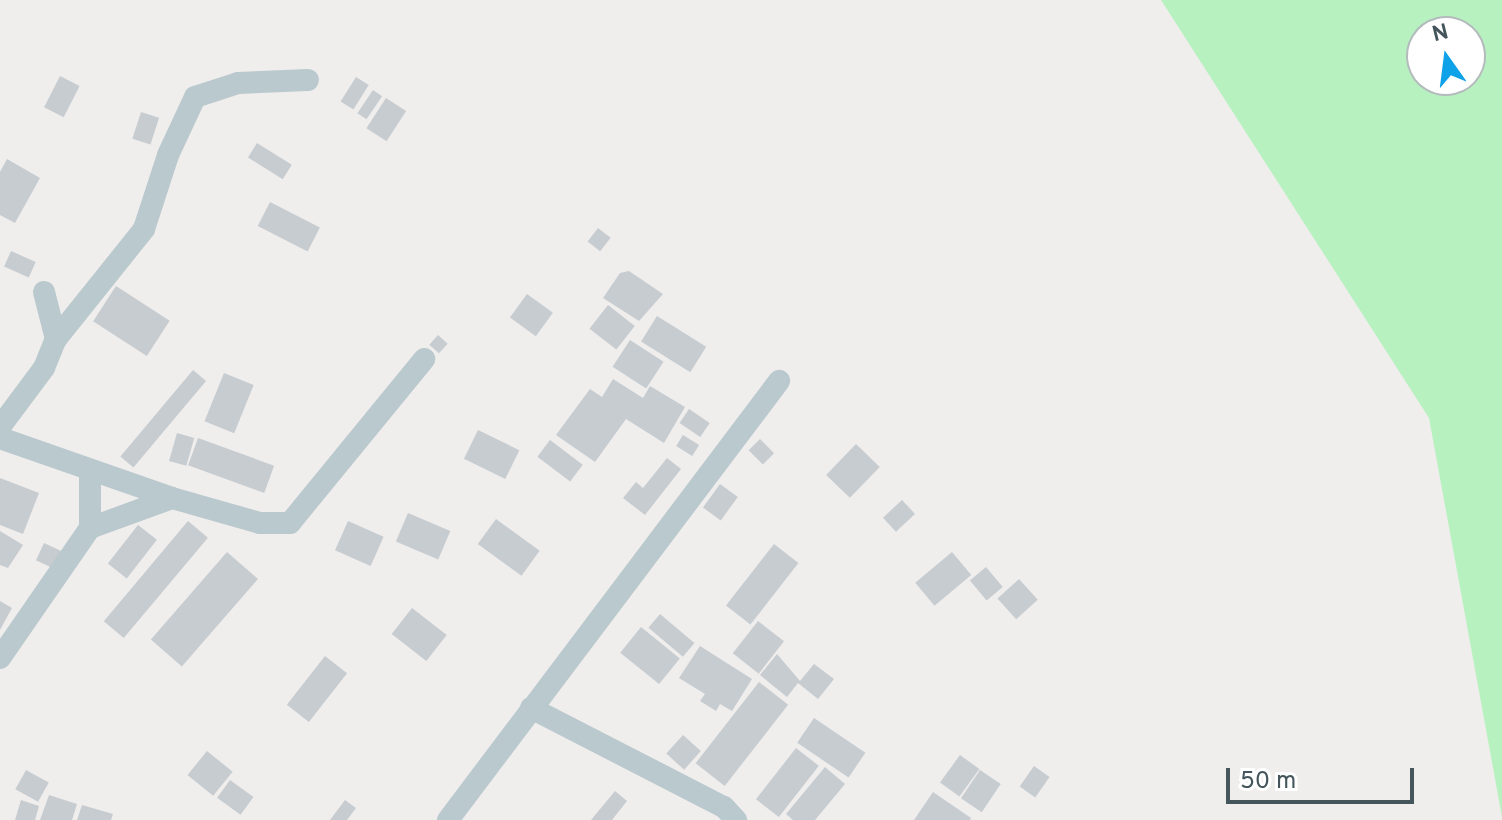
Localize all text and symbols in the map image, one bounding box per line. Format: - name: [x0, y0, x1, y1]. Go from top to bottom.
- north arrow: [1406, 16, 1486, 96]
- text: N: [1430, 19, 1451, 49]
- scale bar: [1230, 752, 1418, 802]
- text: 50 m: [1240, 767, 1296, 797]

